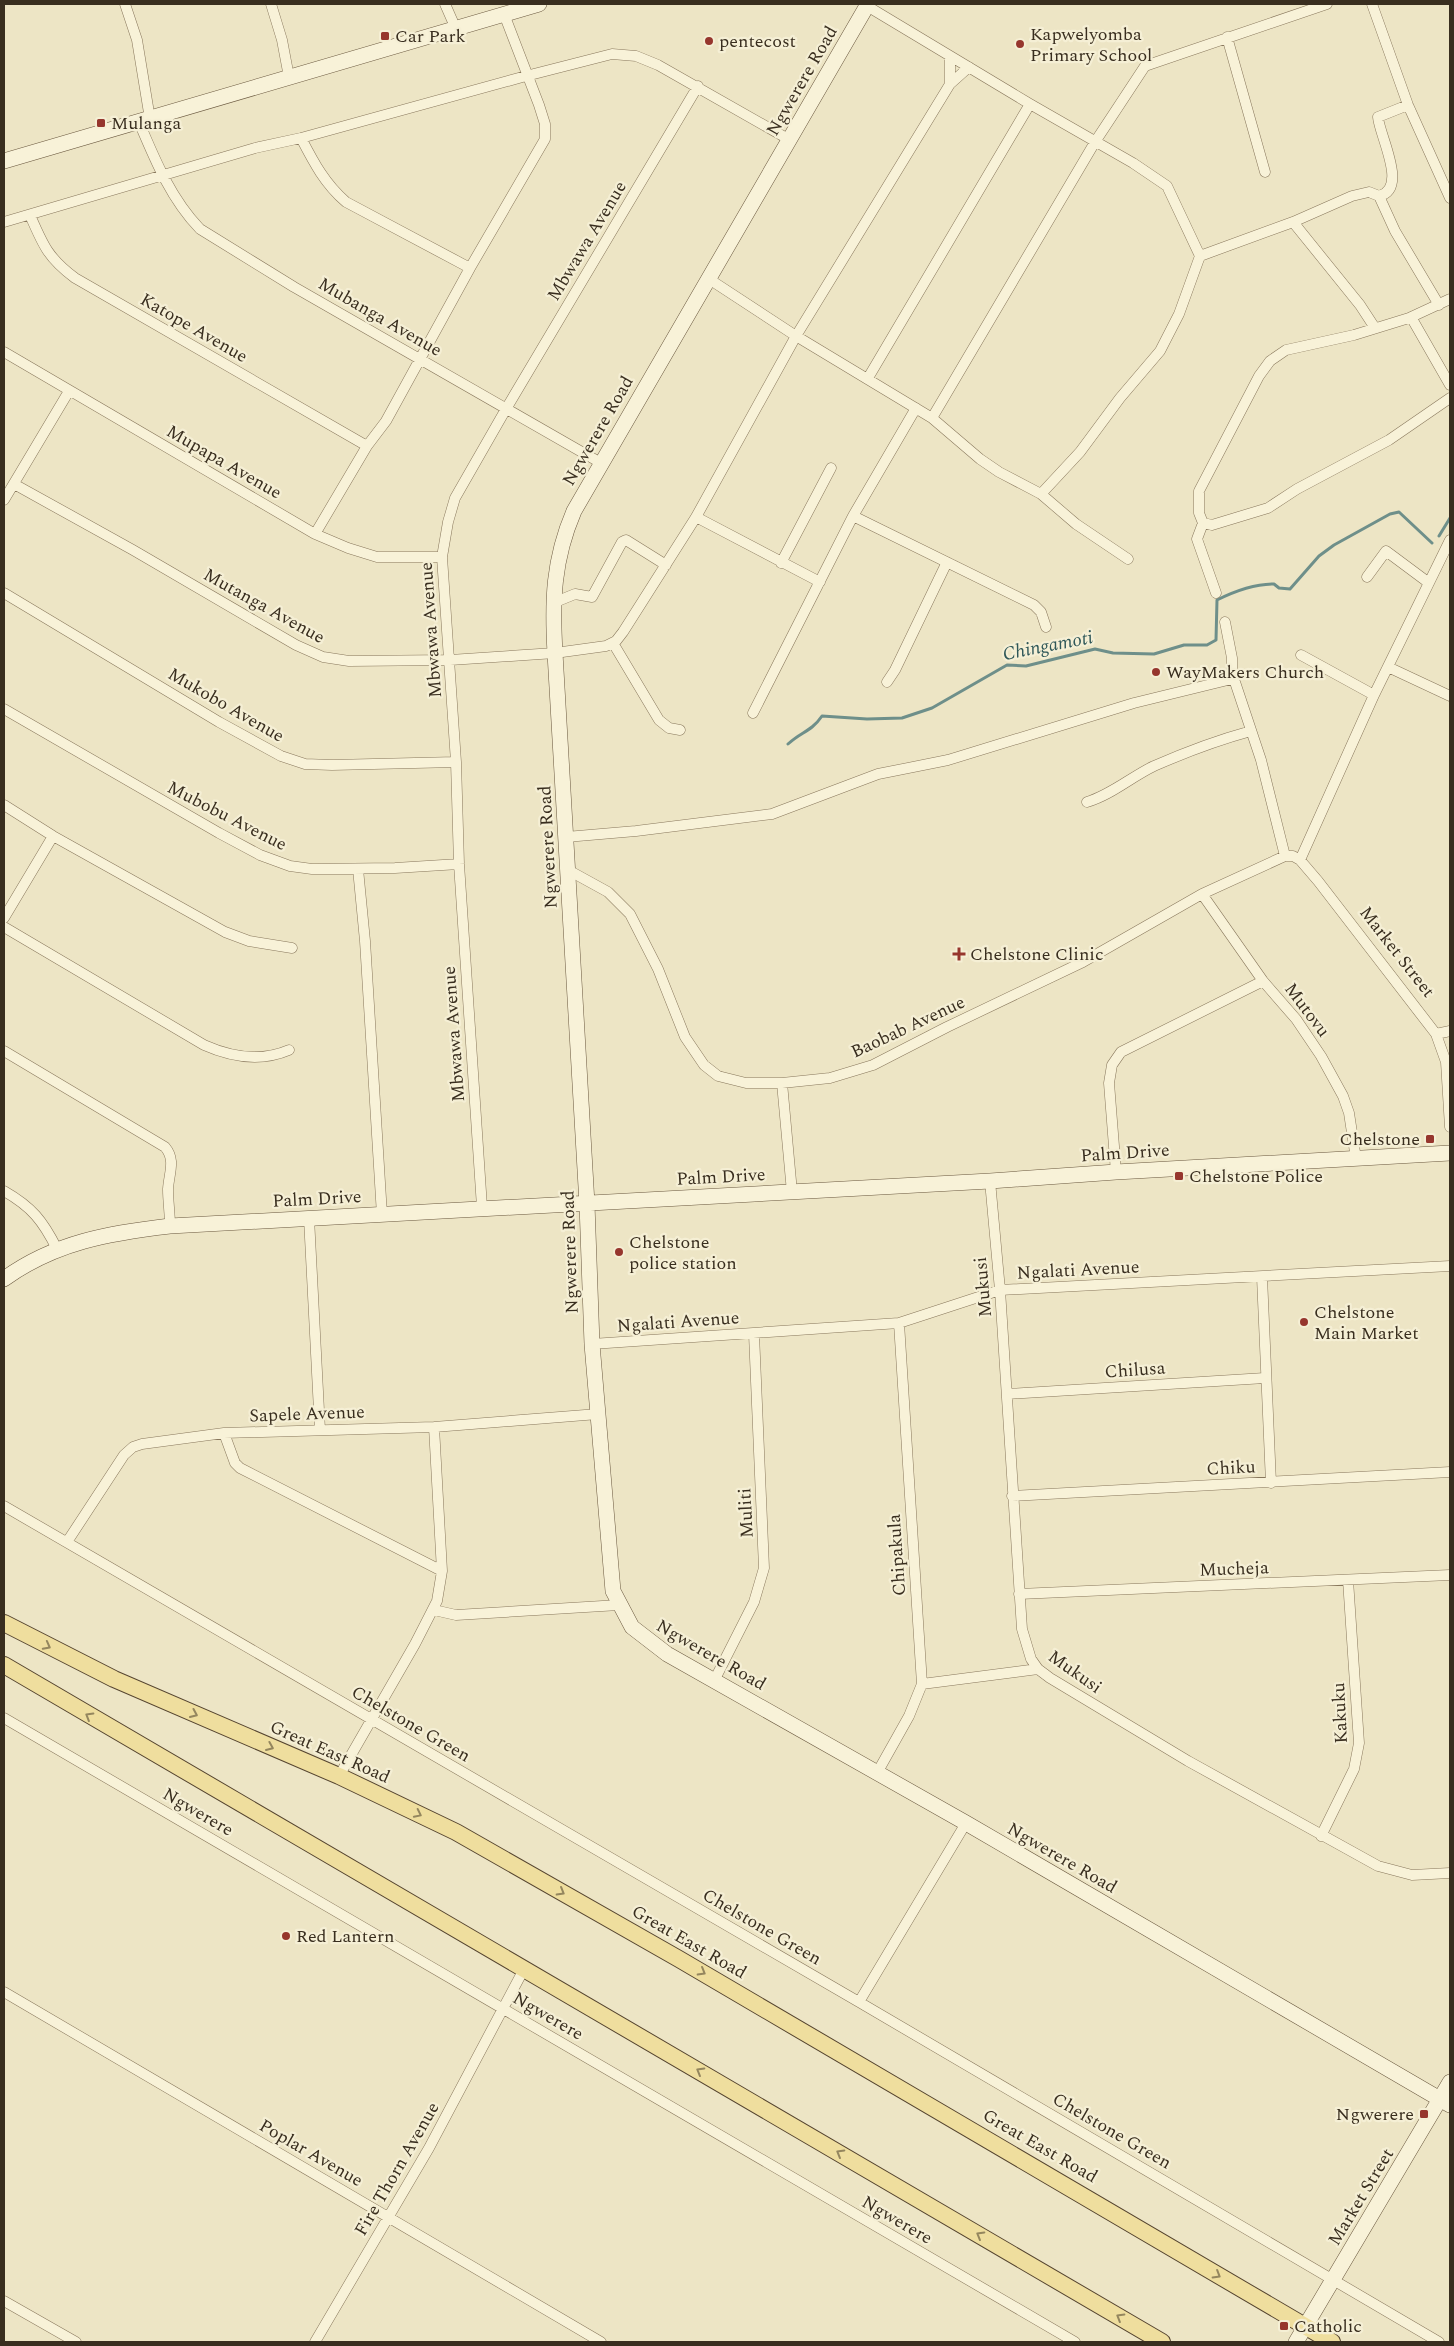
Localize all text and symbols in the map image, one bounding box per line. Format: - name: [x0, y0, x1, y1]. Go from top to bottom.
- street label: Ngwerere Road: [759, 21, 845, 141]
- place label: Kapwelyomba Primary School: [1030, 21, 1152, 69]
- place label: Car Park: [395, 23, 466, 50]
- place label: pentecost: [719, 28, 796, 55]
- marker: Car Park: [379, 30, 391, 42]
- marker: pentecost: [703, 35, 715, 47]
- marker: Kapwelyomba Primary School: [1014, 38, 1026, 50]
- place label: Mulanga: [111, 110, 181, 137]
- marker: Mulanga: [95, 117, 107, 129]
- street label: Mbwawa Avenue: [540, 176, 634, 306]
- street label: Mubanga Avenue: [313, 271, 447, 363]
- street label: Katope Avenue: [135, 286, 253, 370]
- street label: Ngwerere Road: [555, 371, 641, 491]
- street label: Mupapa Avenue: [161, 418, 287, 506]
- street label: Mutanga Avenue: [198, 561, 330, 651]
- street label: Mbwawa Avenue: [413, 561, 449, 699]
- water label: Chingamoti: [1000, 623, 1096, 669]
- place label: WayMakers Church: [1166, 659, 1324, 686]
- street label: Mukobo Avenue: [163, 661, 289, 749]
- marker: WayMakers Church: [1150, 666, 1162, 678]
- street label: Mubobu Avenue: [162, 774, 292, 858]
- street label: Ngwerere Road: [531, 785, 565, 909]
- street label: Market Street: [1353, 900, 1441, 1004]
- place label: Chelstone Clinic: [970, 941, 1104, 968]
- marker: Chelstone Clinic: [952, 947, 966, 961]
- street label: Mbwawa Avenue: [436, 965, 472, 1103]
- street label: Mutovu: [1278, 977, 1336, 1043]
- street label: Baobab Avenue: [846, 989, 970, 1065]
- place label: Chelstone: [1340, 1126, 1420, 1153]
- marker: Chelstone: [1424, 1133, 1436, 1145]
- street label: Palm Drive: [1080, 1136, 1170, 1170]
- street label: Palm Drive: [676, 1161, 766, 1193]
- place label: Chelstone Police: [1189, 1163, 1323, 1190]
- marker: Chelstone Police: [1173, 1170, 1185, 1182]
- street label: Palm Drive: [272, 1183, 362, 1215]
- street label: Ngwerere Road: [554, 1190, 586, 1314]
- place label: Chelstone police station: [629, 1229, 737, 1277]
- marker: Chelstone police station: [613, 1246, 625, 1258]
- street label: Ngalati Avenue: [1016, 1253, 1140, 1287]
- street label: Mukusi: [967, 1256, 999, 1318]
- place label: Chelstone Main Market: [1314, 1299, 1419, 1347]
- street label: Ngalati Avenue: [616, 1304, 740, 1340]
- marker: Chelstone Main Market: [1298, 1316, 1310, 1328]
- street label: Chilusa: [1104, 1354, 1167, 1386]
- street label: Sapele Avenue: [249, 1398, 365, 1430]
- street label: Chiku: [1206, 1453, 1256, 1483]
- street label: Muliti: [731, 1487, 761, 1539]
- street label: Chipakula: [881, 1513, 913, 1597]
- street label: Mucheja: [1199, 1554, 1269, 1584]
- street label: Ngwerere Road: [651, 1612, 771, 1698]
- one-way arrow: [41, 1640, 50, 1650]
- street label: Mukusi: [1042, 1644, 1108, 1700]
- street label: Chelstone Green: [346, 1679, 476, 1769]
- street label: Kakuku: [1325, 1682, 1355, 1744]
- one-way arrow: [189, 1707, 198, 1718]
- one-way arrow: [86, 1712, 95, 1722]
- street label: Great East Road: [266, 1713, 394, 1791]
- one-way arrow: [265, 1740, 274, 1751]
- street label: Ngwerere: [157, 1781, 239, 1843]
- one-way arrow: [413, 1808, 422, 1818]
- street label: Ngwerere Road: [1002, 1815, 1122, 1901]
- street label: Chelstone Green: [697, 1882, 827, 1972]
- one-way arrow: [555, 1885, 564, 1895]
- street label: Great East Road: [626, 1898, 752, 1986]
- place label: Red Lantern: [296, 1923, 395, 1950]
- marker: Red Lantern: [280, 1930, 292, 1942]
- one-way arrow: [696, 1966, 705, 1976]
- street label: Ngwerere: [507, 1985, 589, 2047]
- one-way arrow: [696, 2068, 705, 2078]
- street label: Chelstone Green: [1047, 2086, 1177, 2176]
- street label: Fire Thorn Avenue: [348, 2097, 446, 2241]
- place label: Ngwerere: [1336, 2101, 1414, 2128]
- street label: Great East Road: [977, 2102, 1103, 2190]
- marker: Ngwerere: [1418, 2108, 1430, 2120]
- street label: Poplar Avenue: [254, 2112, 368, 2194]
- street label: Market Street: [1321, 2143, 1401, 2251]
- one-way arrow: [836, 2150, 845, 2160]
- street label: Ngwerere: [856, 2189, 938, 2251]
- one-way arrow: [977, 2231, 986, 2241]
- one-way arrow: [1212, 2268, 1221, 2278]
- place label: Catholic: [1294, 2313, 1362, 2340]
- one-way arrow: [1117, 2314, 1126, 2324]
- marker: Catholic: [1278, 2320, 1290, 2332]

